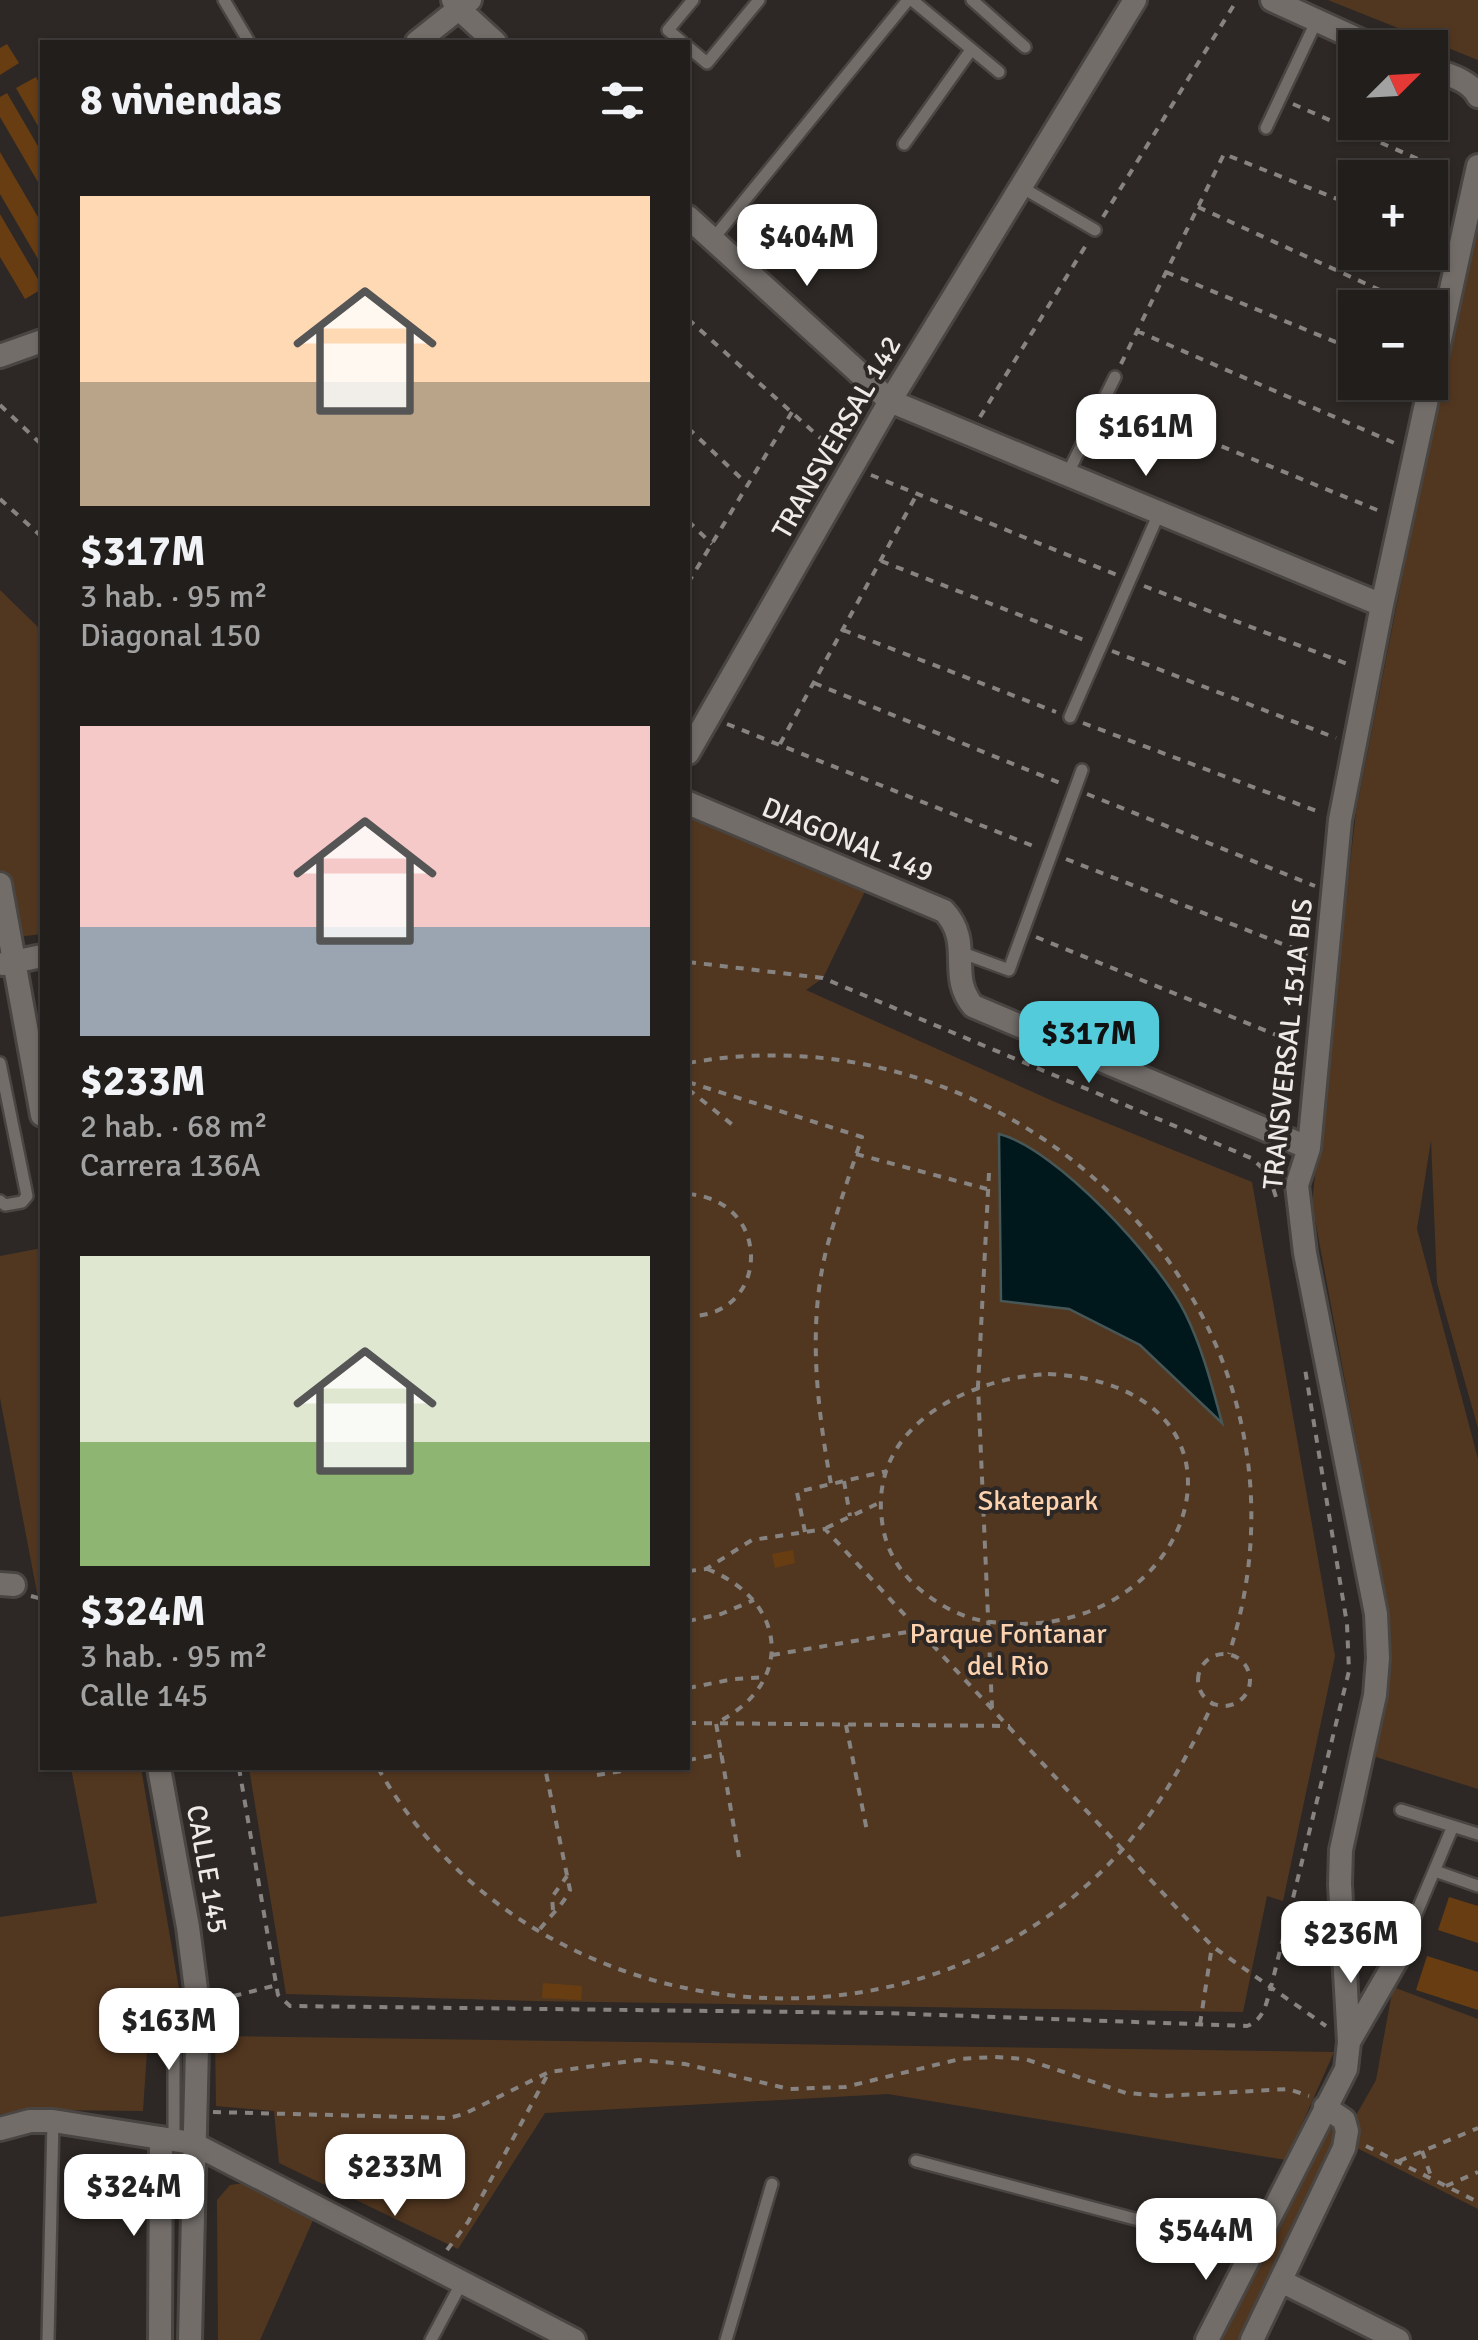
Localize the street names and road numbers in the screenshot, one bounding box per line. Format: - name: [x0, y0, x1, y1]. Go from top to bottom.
- street label: TRANSVERSAL 142: [765, 330, 909, 545]
- street label: DIAGONAL 149: [757, 790, 938, 890]
- street label: TRANSVERSAL 151A BIS: [1256, 897, 1320, 1191]
- street label: CALLE 145: [179, 1802, 235, 1936]

